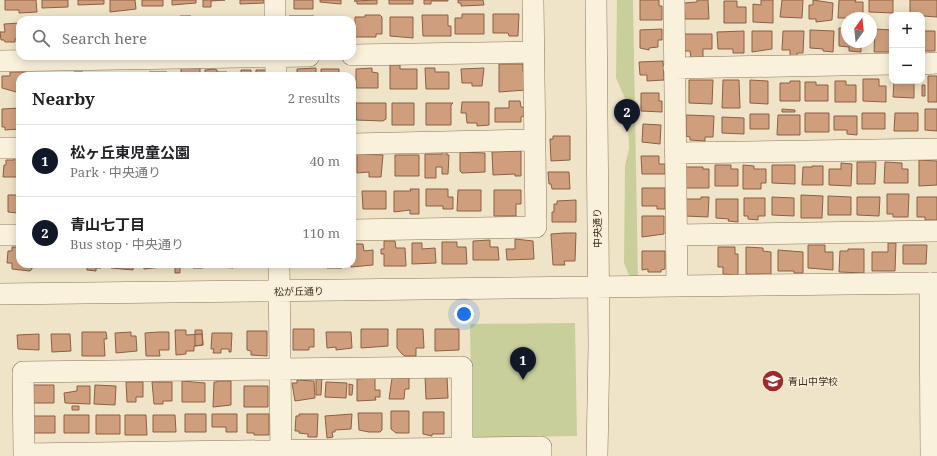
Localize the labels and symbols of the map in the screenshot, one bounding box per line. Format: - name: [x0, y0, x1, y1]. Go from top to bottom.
- north arrow: [841, 12, 877, 48]
- pin: 2: [614, 99, 640, 132]
- street label: 中央通り: [590, 208, 604, 248]
- street label: 松が丘通り: [274, 284, 324, 298]
- your location: [454, 304, 474, 324]
- pin: 1: [510, 347, 536, 380]
- school or university icon: 青山中学校: [760, 368, 786, 394]
- place label: 青山中学校: [788, 374, 838, 388]

